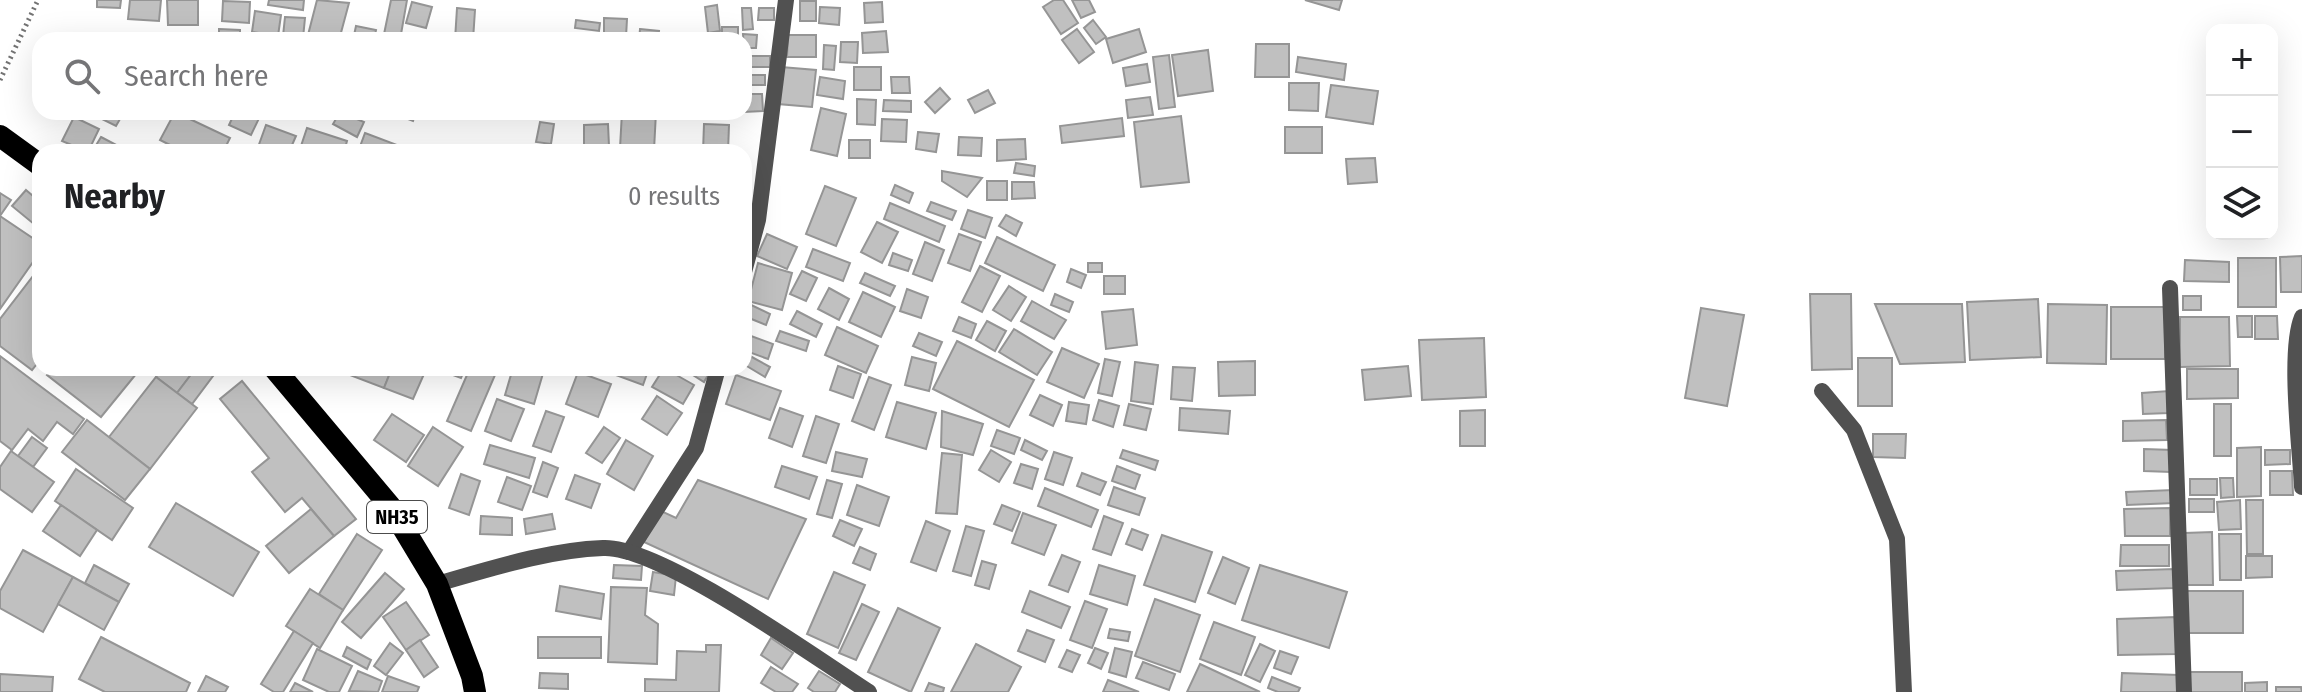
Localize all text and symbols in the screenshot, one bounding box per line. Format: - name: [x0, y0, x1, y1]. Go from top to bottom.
- map controls: [2206, 24, 2278, 240]
- button: +: [2206, 24, 2278, 96]
- search box: [32, 32, 752, 120]
- icon: search: [60, 54, 104, 98]
- text: Search here: [124, 58, 269, 94]
- button: −: [2206, 96, 2278, 168]
- button: layers: [2206, 168, 2278, 240]
- text: Nearby: [64, 176, 165, 217]
- text: 0 results: [628, 181, 720, 212]
- road number: NH35: [367, 501, 427, 533]

